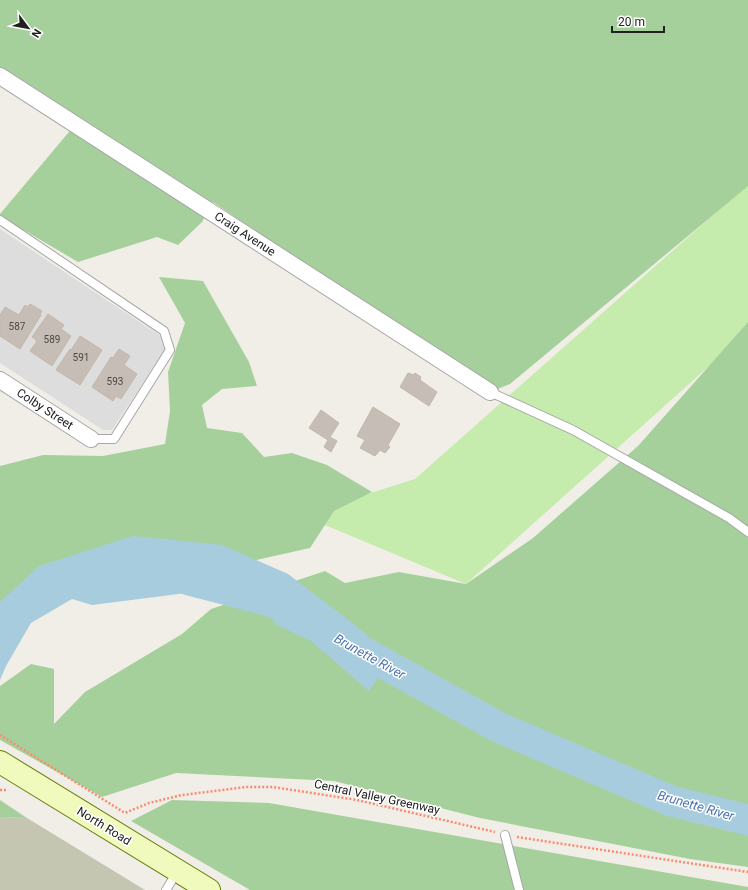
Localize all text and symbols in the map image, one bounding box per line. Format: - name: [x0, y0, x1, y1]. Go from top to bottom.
- north arrow: [8, 8, 48, 48]
- scale bar: [612, 8, 664, 34]
- text: 20 m: [618, 15, 645, 29]
- text: N: [28, 26, 44, 40]
- street label: Craig Avenue: [212, 209, 278, 259]
- house number: 587: [9, 321, 26, 332]
- house number: 589: [44, 334, 60, 345]
- house number: 591: [73, 352, 89, 363]
- house number: 593: [107, 376, 123, 387]
- street label: Colby Street: [14, 386, 76, 432]
- water label: Brunette River: [332, 631, 408, 682]
- street label: Central Valley Greenway: [313, 777, 442, 817]
- water label: Brunette River: [656, 787, 736, 824]
- street label: North Road: [75, 804, 133, 848]

